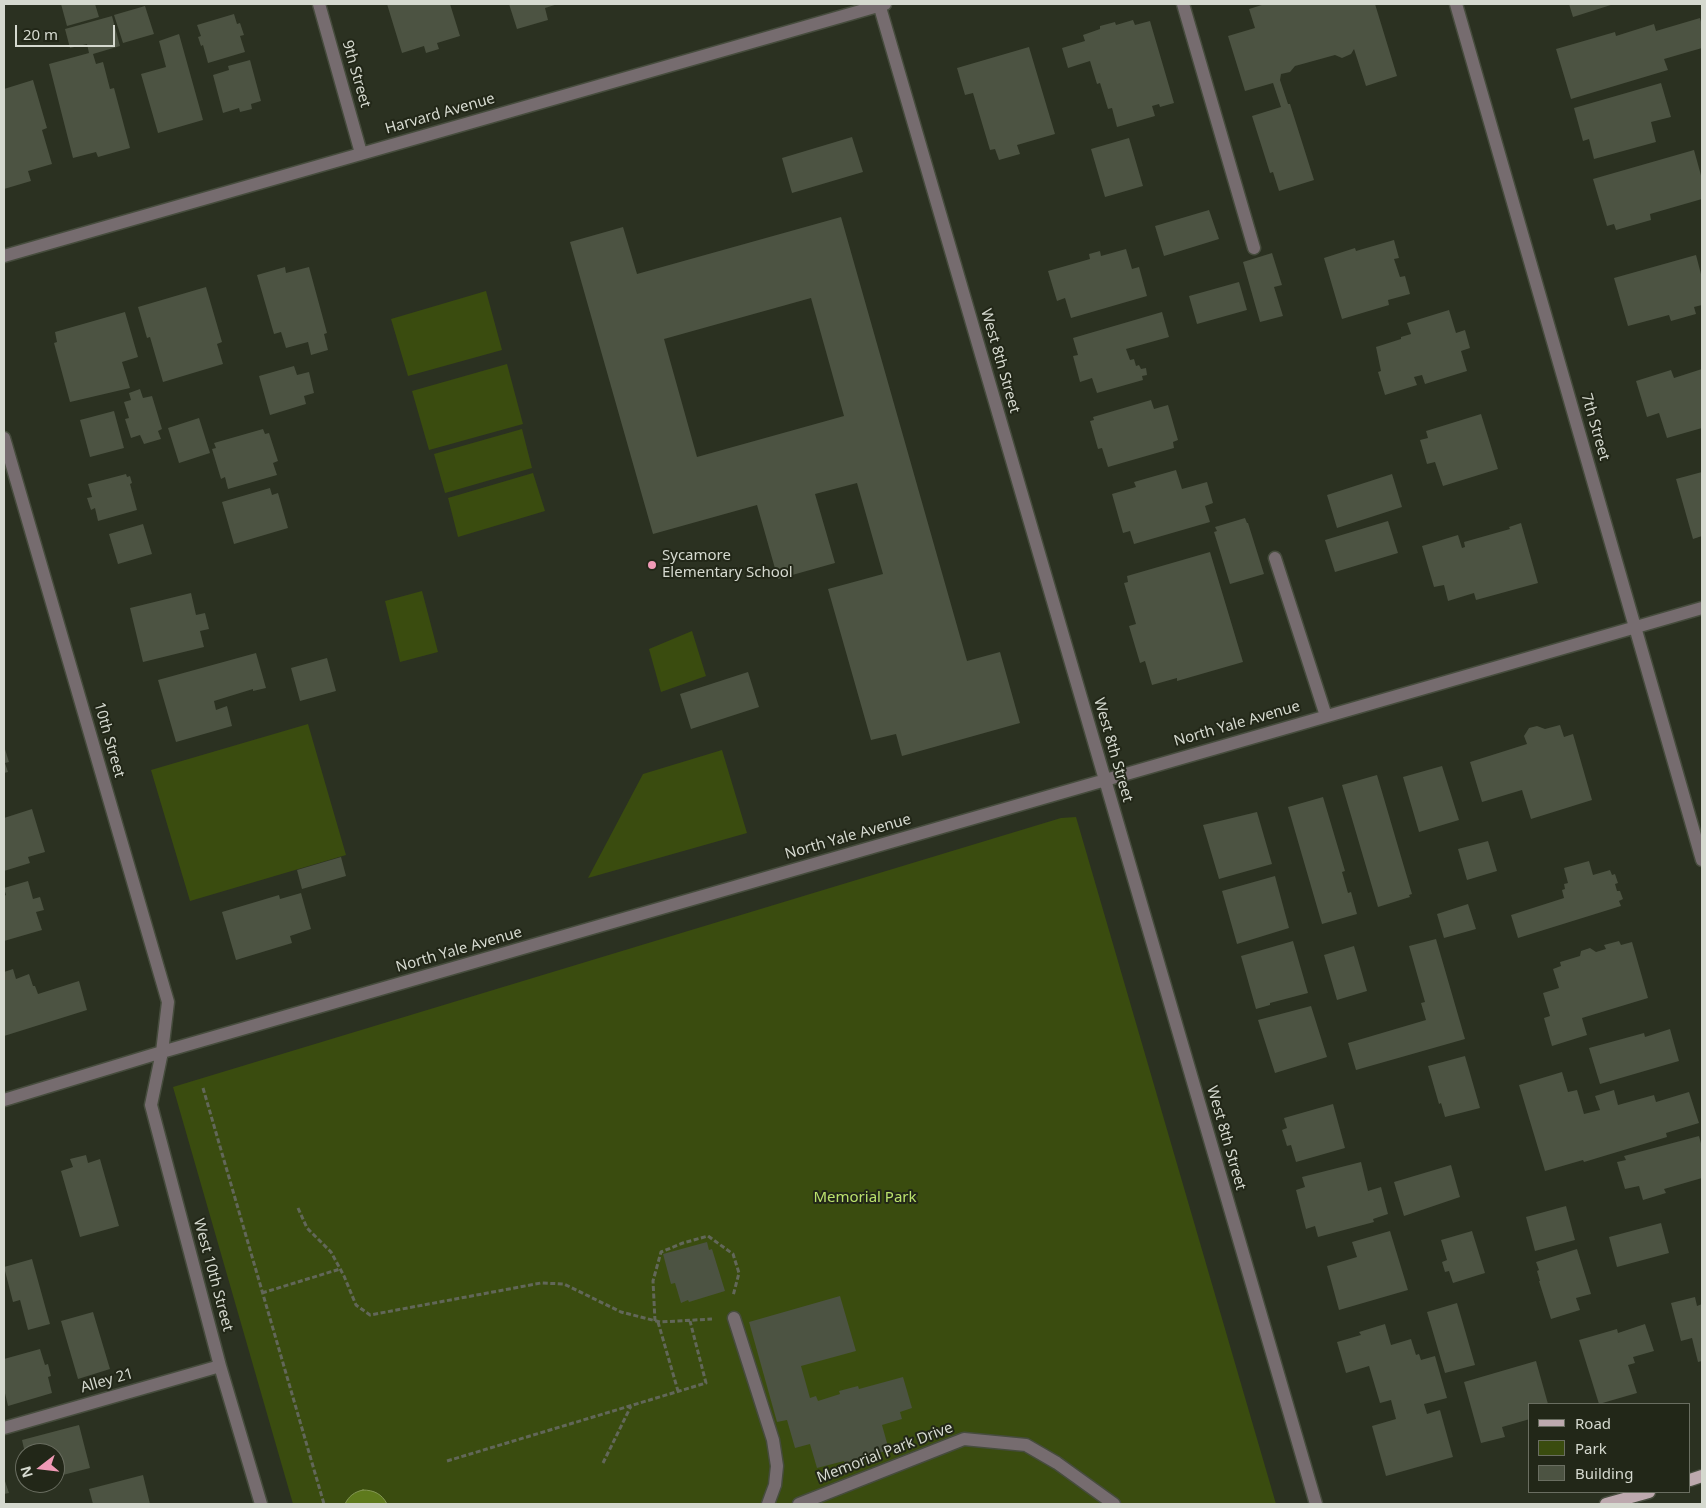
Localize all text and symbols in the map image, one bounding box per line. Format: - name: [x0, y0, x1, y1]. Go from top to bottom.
- scale bar: [18, 15, 118, 47]
- text: 20 m: [23, 24, 58, 44]
- street label: 9th Street: [338, 38, 374, 110]
- street label: Harvard Avenue: [383, 90, 497, 138]
- street label: West 8th Street: [977, 307, 1023, 415]
- street label: 7th Street: [1577, 391, 1613, 463]
- place label: Sycamore Elementary School: [662, 547, 793, 582]
- marker: Sycamore Elementary School: [646, 559, 658, 571]
- street label: West 8th Street: [1090, 696, 1136, 804]
- street label: North Yale Avenue: [1172, 697, 1302, 751]
- street label: 10th Street: [90, 700, 128, 780]
- street label: North Yale Avenue: [783, 810, 913, 864]
- street label: North Yale Avenue: [394, 923, 524, 977]
- street label: West 8th Street: [1203, 1084, 1249, 1192]
- park label: Memorial Park: [813, 1189, 917, 1207]
- street label: West 10th Street: [189, 1217, 237, 1333]
- street label: Alley 21: [78, 1365, 136, 1397]
- legend: [1528, 1403, 1691, 1493]
- text: Road: [1575, 1413, 1611, 1433]
- street label: Memorial Park Drive: [815, 1419, 955, 1487]
- text: Park: [1575, 1438, 1607, 1458]
- north arrow: [15, 1443, 65, 1493]
- text: Building: [1575, 1463, 1633, 1483]
- text: N: [15, 1464, 37, 1480]

